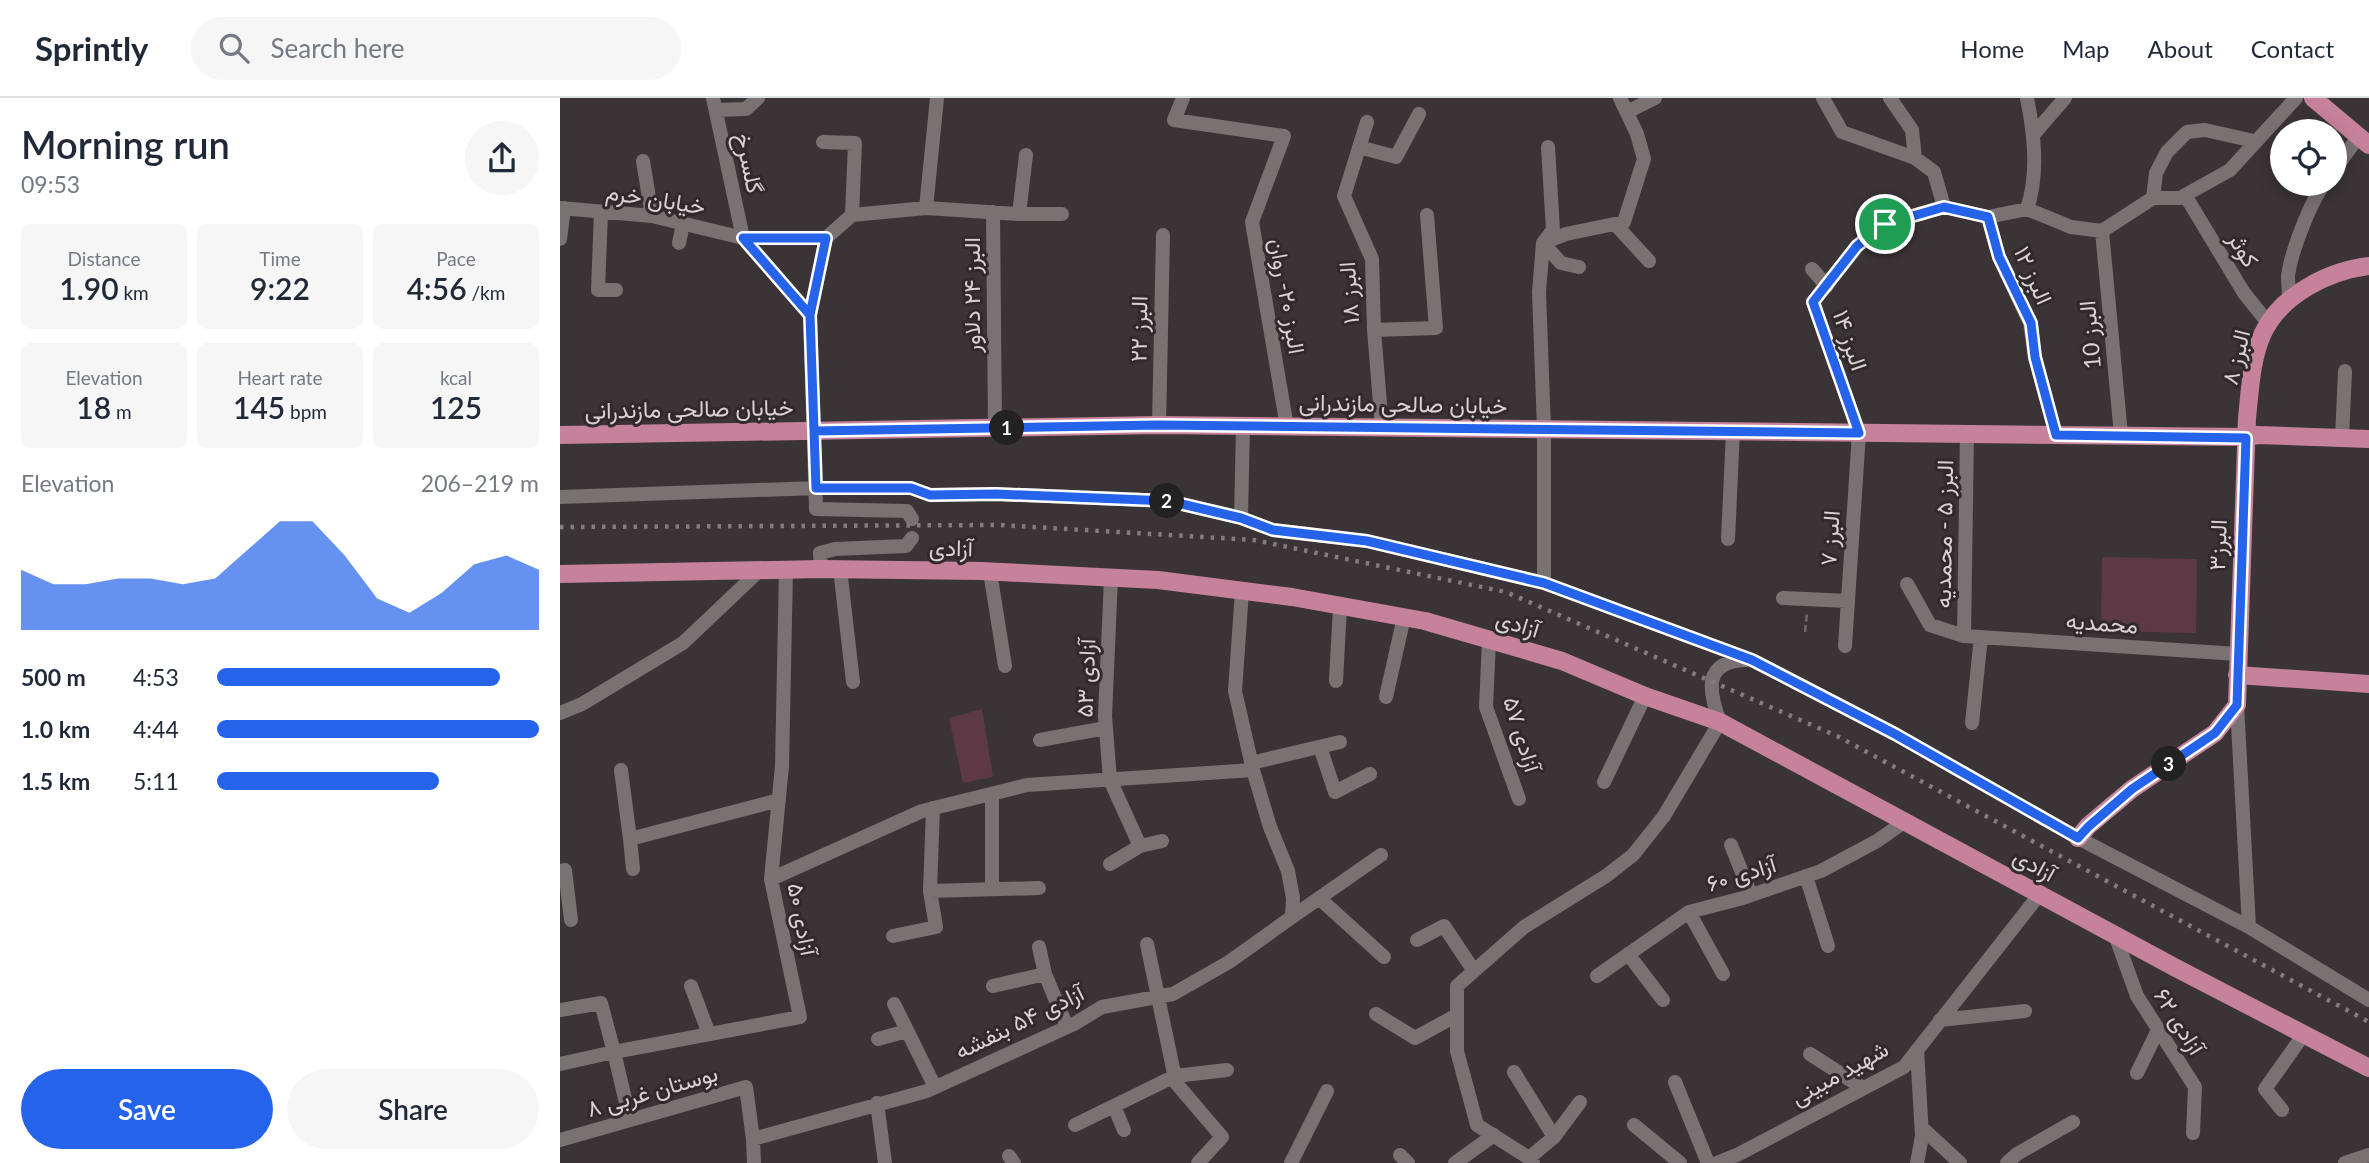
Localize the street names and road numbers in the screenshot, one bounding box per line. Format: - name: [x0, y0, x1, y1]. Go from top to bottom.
- street label: گلسرخ: [727, 130, 770, 196]
- street label: خیابان خرم: [604, 176, 708, 222]
- street label: کوثر: [2220, 225, 2265, 273]
- street label: البرز ۲۰- روان: [1262, 236, 1312, 356]
- street label: البرز ۲۴ دلاور: [957, 237, 987, 354]
- street label: البرز ۱۲: [2007, 241, 2059, 309]
- street label: البرز ۱۸: [1332, 261, 1366, 325]
- street label: البرز ۲۲: [1123, 296, 1155, 362]
- street label: البرز 10: [2072, 299, 2108, 371]
- street label: البرز ۱۴: [1826, 306, 1874, 375]
- street label: البرز ۸: [2215, 327, 2257, 388]
- street label: خیابان صالحی مازندرانی: [1298, 387, 1508, 421]
- street label: خیابان صالحی مازندرانی: [584, 392, 794, 426]
- street label: البرز ۵ - محمدیه: [1928, 459, 1960, 609]
- street label: البرز ۷: [1813, 509, 1847, 567]
- street label: البرز۳: [2202, 519, 2234, 571]
- street label: آزادی: [929, 533, 975, 563]
- street label: آزادی: [1492, 603, 1545, 645]
- street label: محمدیه: [2065, 606, 2139, 638]
- street label: آزادی ۵۳: [1070, 636, 1102, 718]
- street label: آزادی ۵۷: [1496, 693, 1548, 777]
- street label: آزادی: [2008, 841, 2063, 890]
- street label: آزادی ۶۰: [1703, 849, 1781, 899]
- street label: آزادی ۵۰: [780, 880, 824, 960]
- street label: آزادی ۵۴ بنفشه: [950, 977, 1090, 1066]
- street label: آزادی ۶۲: [2147, 982, 2212, 1062]
- street label: شهید مبینی: [1785, 1034, 1894, 1112]
- street label: بوستان غربی ۸: [583, 1058, 721, 1124]

